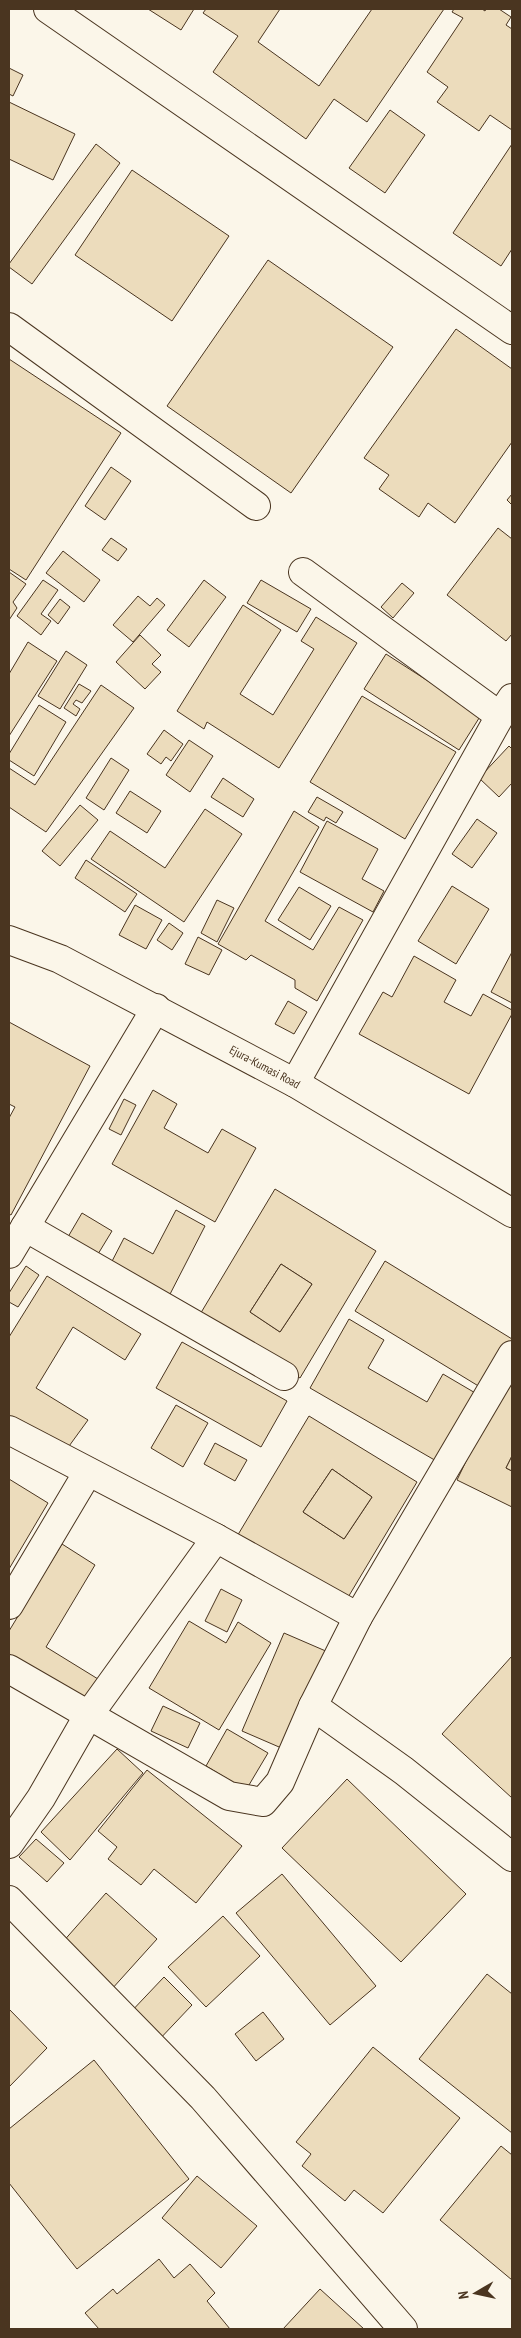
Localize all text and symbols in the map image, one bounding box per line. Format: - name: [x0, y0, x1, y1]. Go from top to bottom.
- street label: Ejura-Kumasi Road: [227, 1042, 303, 1091]
- north arrow: [451, 2268, 501, 2318]
- text: N: [454, 2290, 473, 2300]

